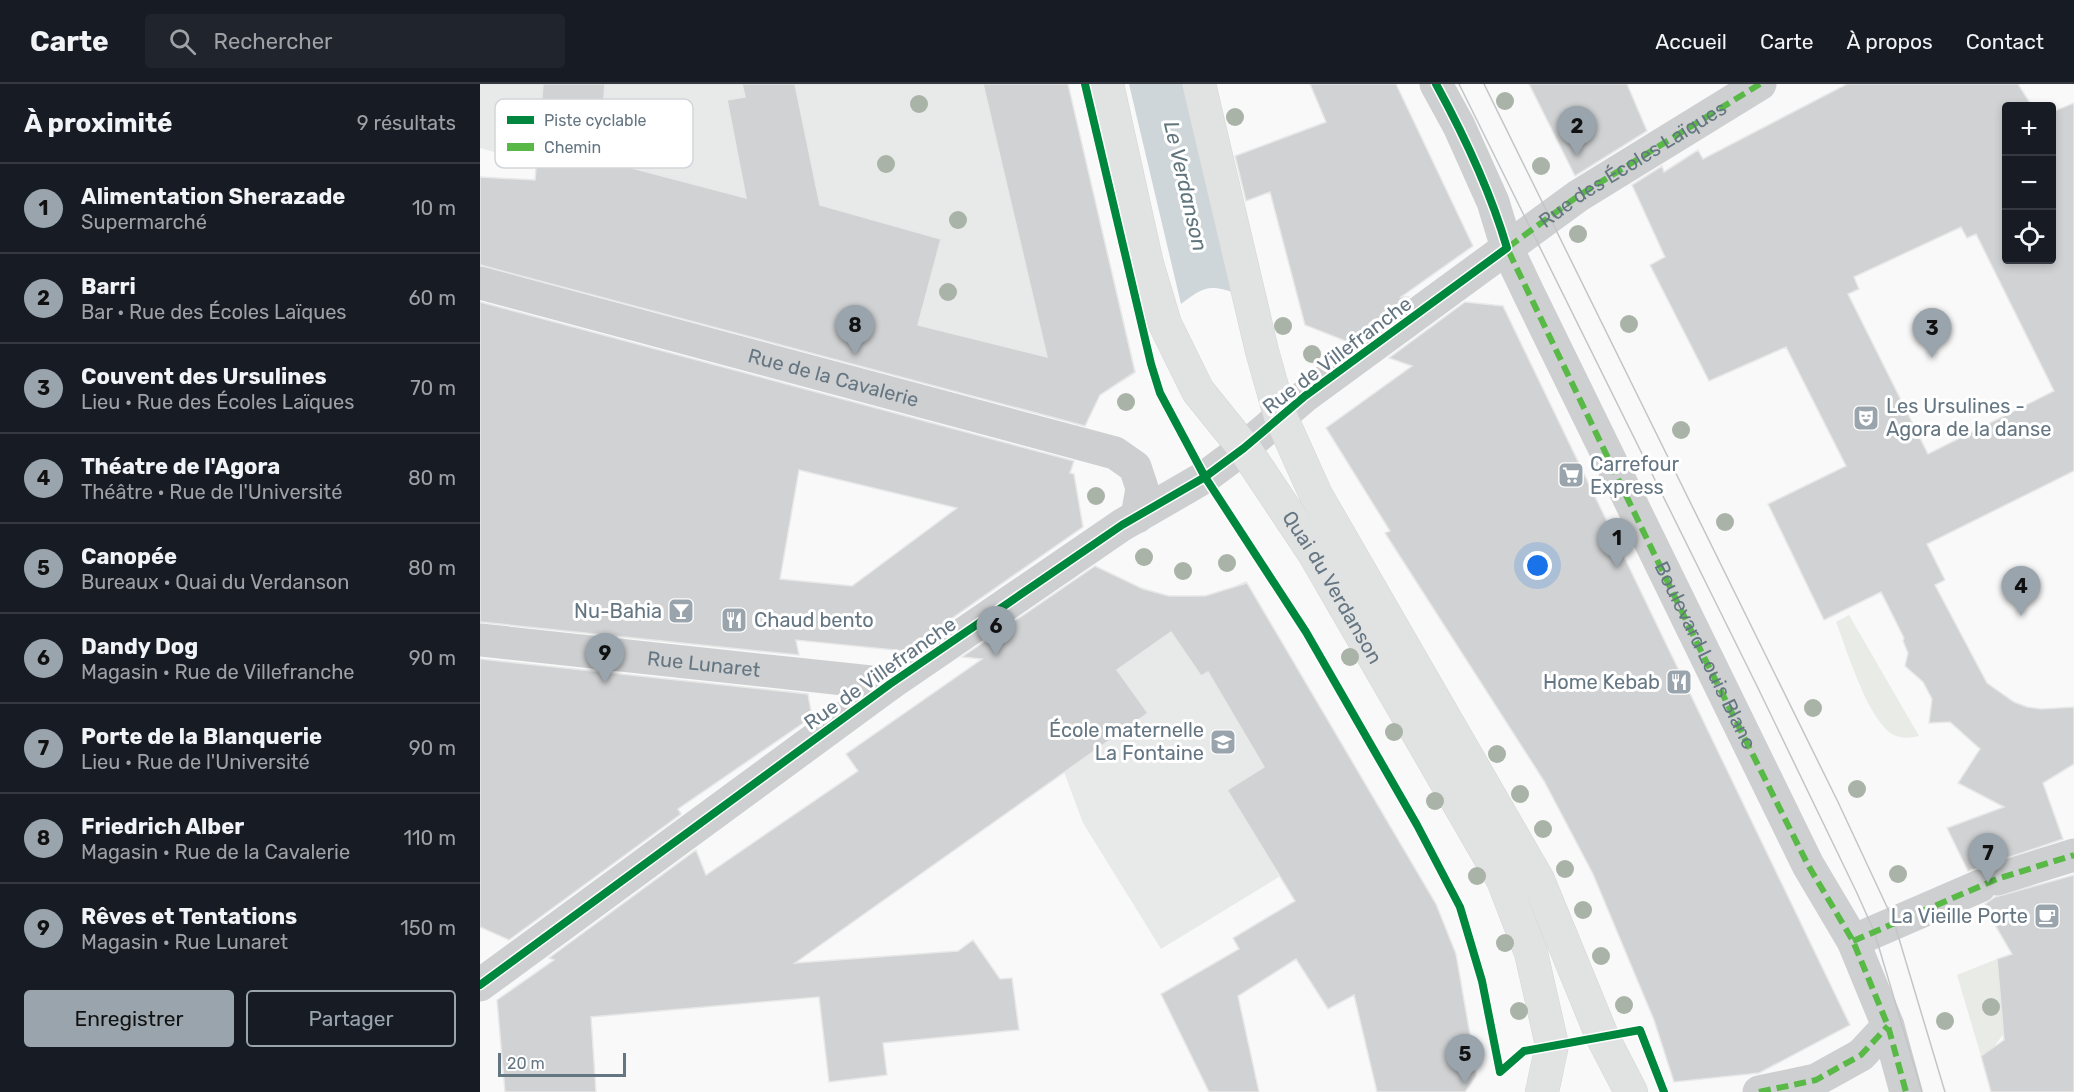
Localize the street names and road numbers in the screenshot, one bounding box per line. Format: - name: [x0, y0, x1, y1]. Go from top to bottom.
- street label: Rue des Écoles Laïques: [1534, 96, 1731, 233]
- street label: Rue de Villefranche: [1258, 291, 1416, 419]
- street label: Rue de la Cavalerie: [746, 343, 922, 412]
- street label: Quai du Verdanson: [1277, 506, 1387, 668]
- street label: Boulevard Louis Blanc: [1649, 557, 1761, 753]
- street label: Rue de Villefranche: [799, 612, 961, 734]
- street label: Rue Lunaret: [646, 646, 762, 682]

